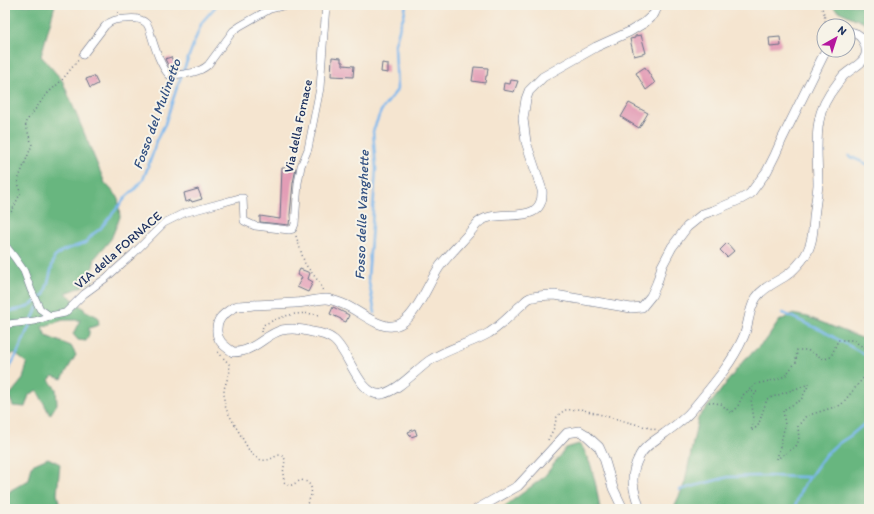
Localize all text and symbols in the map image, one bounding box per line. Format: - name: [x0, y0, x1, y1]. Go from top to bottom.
- north arrow: [816, 18, 856, 58]
- text: N: [835, 23, 849, 38]
- water label: Fosso del Mulinetto: [129, 56, 185, 172]
- street label: Via della Fornace: [281, 78, 315, 174]
- water label: Fosso delle Vanghette: [351, 149, 373, 280]
- street label: VIA della FORNACE: [71, 208, 165, 292]

